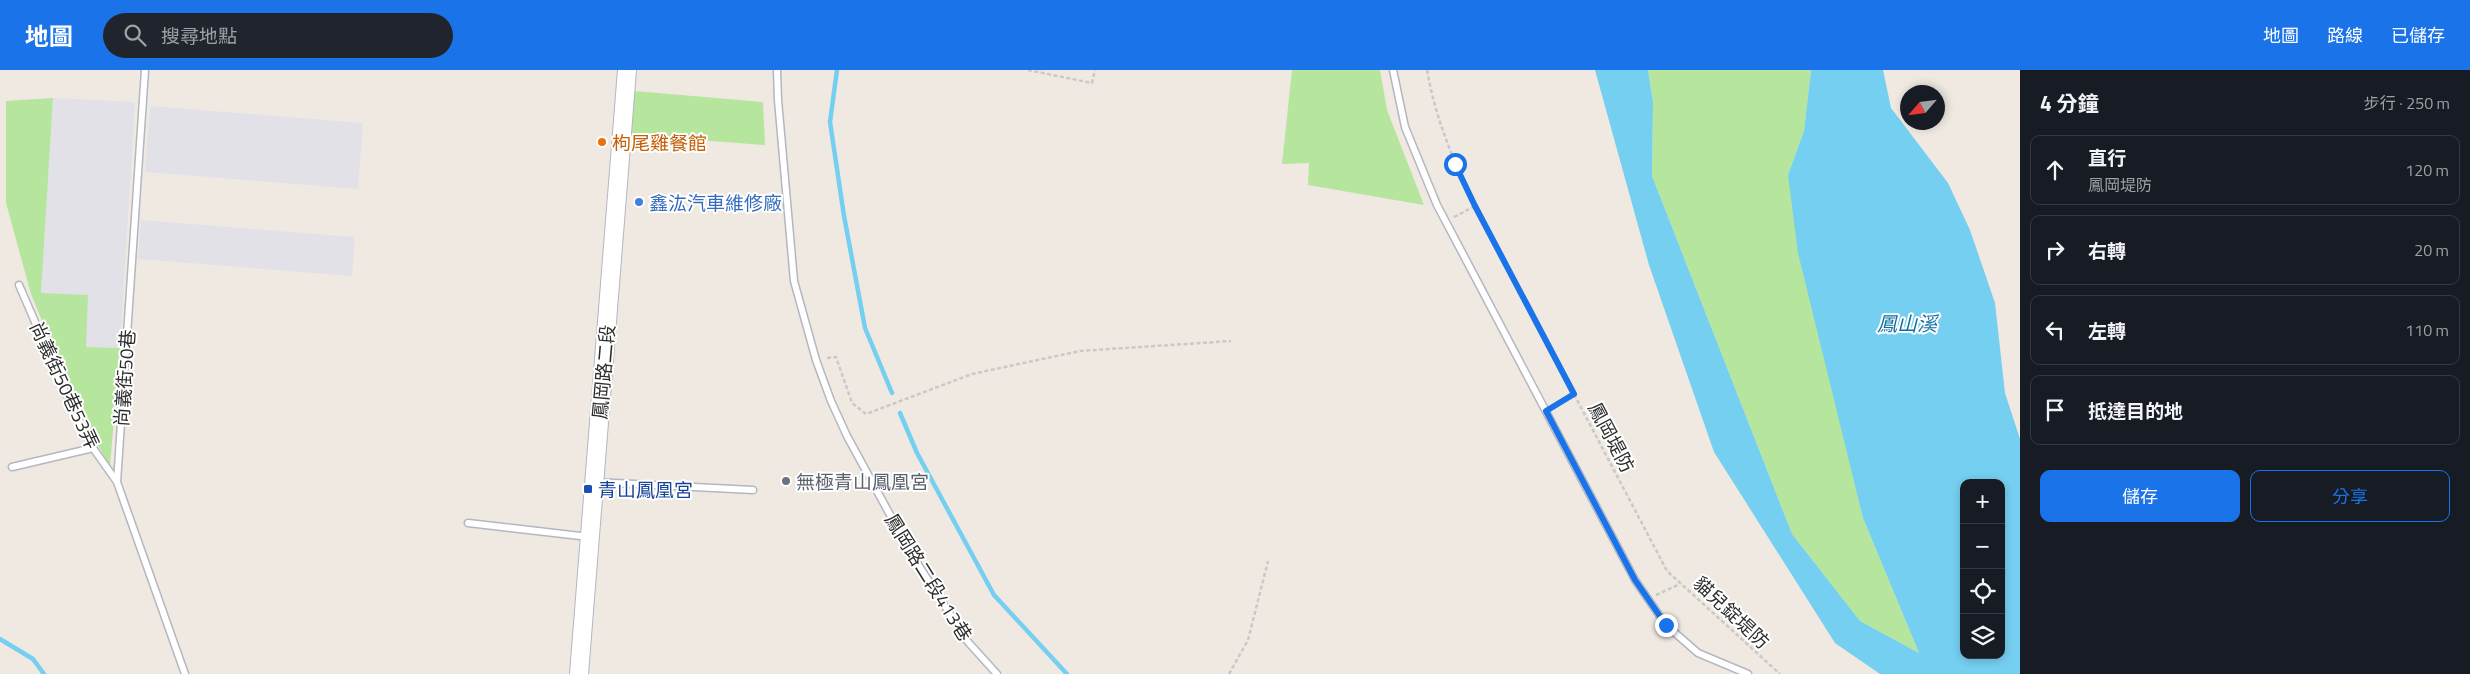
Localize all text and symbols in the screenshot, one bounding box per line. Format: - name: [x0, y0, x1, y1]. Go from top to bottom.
- search box: [103, 13, 453, 58]
- text: 地圖: [25, 18, 73, 54]
- icon: search: [121, 21, 149, 49]
- text: 搜尋地點: [161, 21, 237, 50]
- text: 地圖: [2263, 22, 2299, 49]
- text: 路線: [2327, 22, 2363, 49]
- text: 已儲存: [2391, 22, 2445, 49]
- north arrow: [1900, 85, 1945, 130]
- text: 4 分鐘: [2040, 87, 2098, 119]
- text: 步行 · 250 m: [2364, 91, 2450, 115]
- place label: 枸尾雞餐館: [612, 128, 707, 157]
- marker: 枸尾雞餐館: [596, 136, 608, 148]
- text: 直行: [2088, 143, 2126, 172]
- route start: [1444, 153, 1467, 176]
- icon: ahead: [2041, 156, 2069, 184]
- text: 120 m: [2405, 158, 2449, 182]
- text: 鳳岡堤防: [2088, 173, 2152, 197]
- place label: 鑫汯汽車維修廠: [649, 188, 782, 217]
- marker: 鑫汯汽車維修廠: [633, 196, 645, 208]
- icon: right: [2041, 236, 2069, 264]
- text: 右轉: [2088, 236, 2126, 265]
- text: 20 m: [2414, 238, 2449, 262]
- water label: 鳳山溪: [1877, 308, 1940, 339]
- icon: left: [2041, 316, 2069, 344]
- text: 左轉: [2088, 316, 2126, 345]
- street label: 尚義街50巷53弄: [23, 317, 107, 453]
- text: 110 m: [2405, 318, 2449, 342]
- street label: 鳳岡路二段: [584, 323, 622, 421]
- street label: 尚義街50巷: [106, 328, 142, 428]
- icon: arrive: [2041, 396, 2069, 424]
- text: 抵達目的地: [2088, 396, 2183, 425]
- street label: 鳳岡堤防: [1581, 397, 1643, 477]
- place label: 無極青山鳳凰宮: [796, 467, 929, 496]
- button: 儲存: [2040, 470, 2240, 522]
- button: 分享: [2250, 470, 2450, 522]
- place label: 青山鳳凰宮: [598, 475, 693, 504]
- marker: 無極青山鳳凰宮: [780, 475, 792, 487]
- map controls: [1960, 479, 2005, 659]
- button: +: [1960, 479, 2005, 524]
- marker: 青山鳳凰宮: [582, 483, 594, 495]
- street label: 鳳岡路二段413巷: [878, 507, 980, 647]
- button: −: [1960, 524, 2005, 569]
- street label: 貓兒錠堤防: [1687, 569, 1777, 655]
- button: locate: [1960, 569, 2005, 614]
- route end: [1655, 614, 1678, 637]
- button: layers: [1960, 614, 2005, 659]

